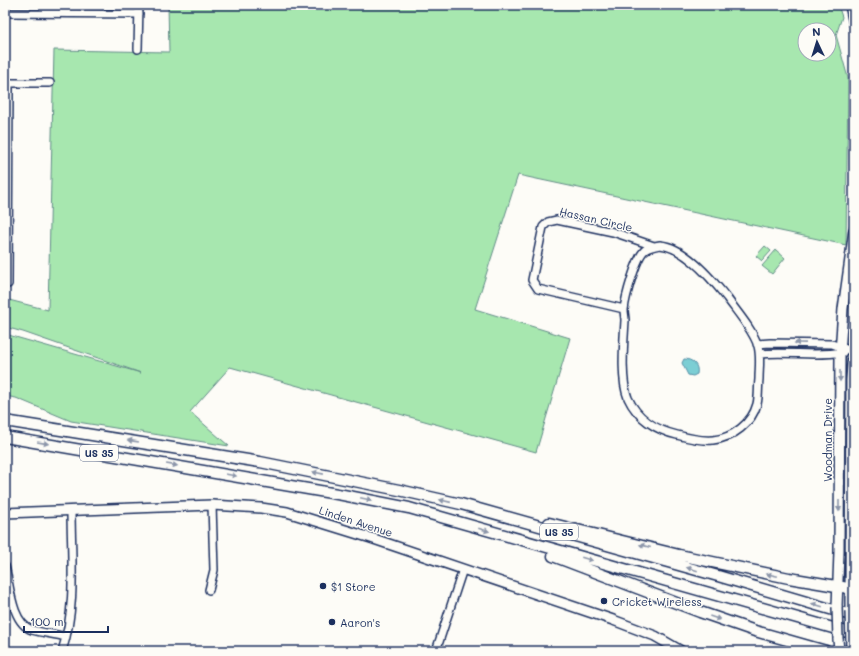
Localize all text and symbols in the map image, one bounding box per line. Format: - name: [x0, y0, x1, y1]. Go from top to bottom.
- north arrow: [797, 22, 837, 62]
- text: N: [812, 24, 821, 39]
- street label: Hassan Circle: [558, 203, 634, 235]
- one-way arrow: [793, 340, 806, 346]
- one-way arrow: [837, 370, 843, 383]
- street label: Woodman Drive: [820, 398, 835, 482]
- one-way arrow: [127, 438, 139, 444]
- one-way arrow: [37, 441, 50, 447]
- road number: US 35: [80, 445, 118, 461]
- one-way arrow: [166, 462, 178, 468]
- one-way arrow: [312, 470, 324, 476]
- one-way arrow: [225, 472, 237, 478]
- one-way arrow: [360, 497, 373, 503]
- one-way arrow: [439, 497, 451, 503]
- one-way arrow: [836, 500, 842, 513]
- street label: Linden Avenue: [317, 502, 395, 540]
- road number: US 35: [540, 524, 578, 540]
- one-way arrow: [478, 527, 490, 533]
- one-way arrow: [639, 543, 651, 549]
- one-way arrow: [581, 557, 593, 563]
- one-way arrow: [686, 566, 698, 572]
- one-way arrow: [766, 571, 778, 577]
- place label: $1 Store: [331, 579, 376, 594]
- marker: $1 Store: [318, 581, 328, 591]
- place label: Cricket Wireless: [612, 594, 702, 609]
- marker: Cricket Wireless: [599, 596, 609, 606]
- one-way arrow: [810, 602, 822, 608]
- scale bar: [24, 608, 108, 634]
- text: 100 m: [30, 613, 64, 629]
- place label: Aaron's: [340, 615, 380, 630]
- one-way arrow: [709, 615, 721, 621]
- marker: Aaron's: [327, 617, 337, 627]

